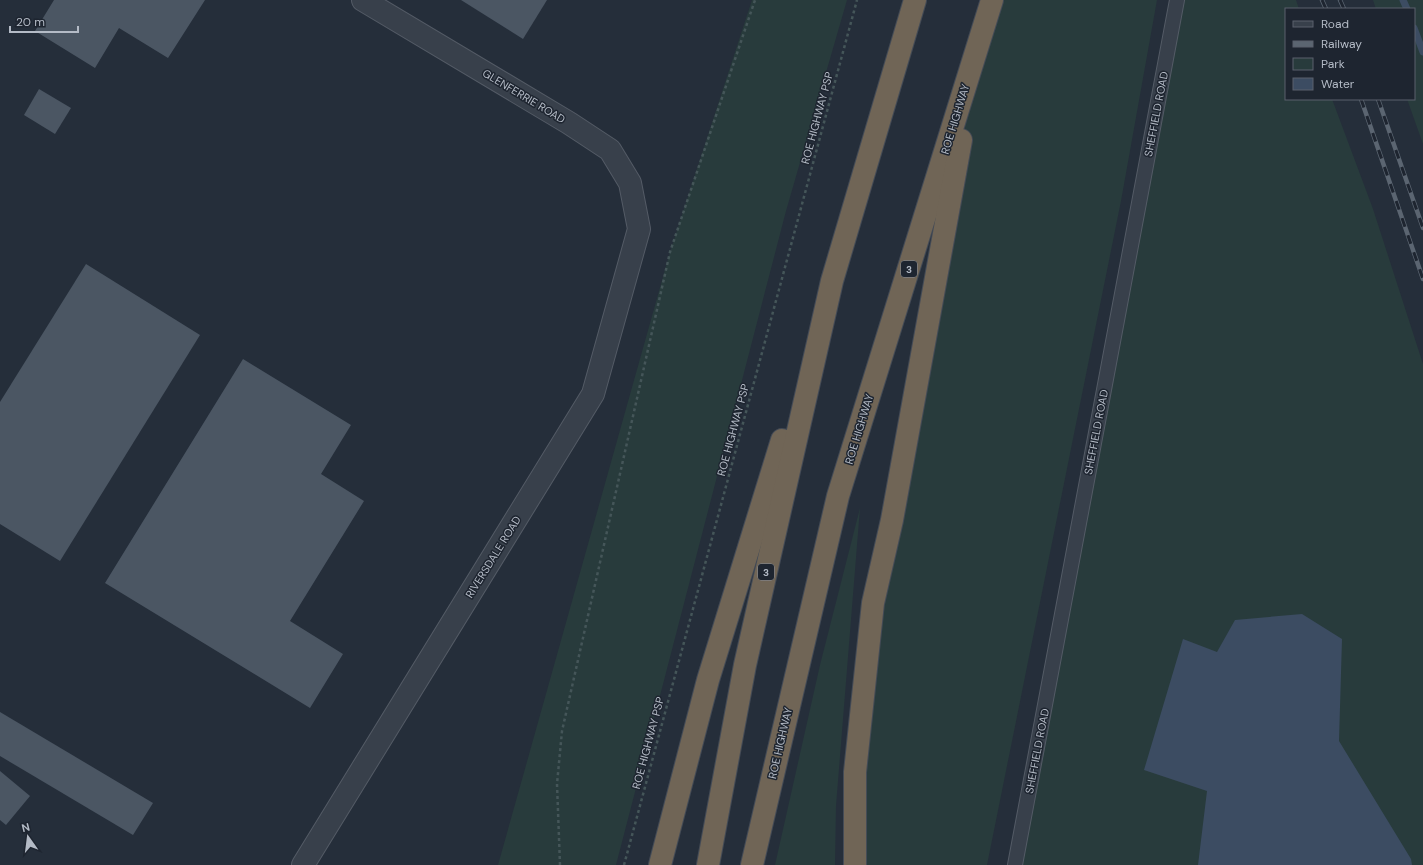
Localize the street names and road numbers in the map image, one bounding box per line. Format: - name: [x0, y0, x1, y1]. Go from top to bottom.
- street label: GLENFERRIE ROAD: [480, 66, 568, 126]
- street label: ROE HIGHWAY PSP: [798, 70, 836, 166]
- street label: SHEFFIELD ROAD: [1141, 70, 1171, 158]
- street label: ROE HIGHWAY: [938, 82, 973, 156]
- road number: 3: [901, 261, 917, 277]
- street label: ROE HIGHWAY PSP: [714, 382, 752, 478]
- street label: SHEFFIELD ROAD: [1081, 388, 1111, 476]
- street label: ROE HIGHWAY: [842, 392, 877, 466]
- street label: RIVERSDALE ROAD: [462, 513, 524, 601]
- road number: 3: [758, 564, 774, 580]
- street label: ROE HIGHWAY PSP: [629, 695, 667, 791]
- street label: ROE HIGHWAY: [765, 705, 795, 780]
- street label: SHEFFIELD ROAD: [1022, 707, 1052, 795]

